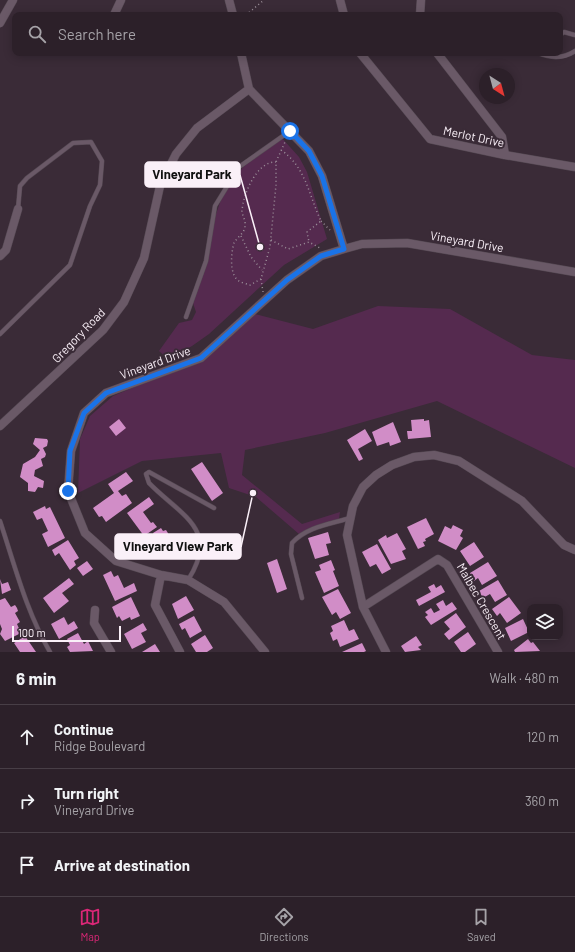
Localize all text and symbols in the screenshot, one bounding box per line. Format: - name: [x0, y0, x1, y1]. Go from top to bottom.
- search box: [12, 12, 563, 56]
- icon: search: [26, 23, 48, 45]
- text: Search here: [58, 25, 136, 43]
- north arrow: [479, 68, 515, 104]
- route start: [281, 122, 299, 140]
- street label: Merlot Drive: [442, 123, 506, 149]
- callout: Vineyard Park: [145, 162, 240, 187]
- text: Vineyard Park: [152, 166, 232, 182]
- street label: Vineyard Drive: [429, 228, 505, 254]
- street label: Gregory Road: [49, 305, 107, 365]
- street label: Vineyard Drive: [118, 343, 192, 381]
- route end: [59, 482, 77, 500]
- callout: Vineyard View Park: [115, 534, 241, 559]
- text: Vineyard View Park: [123, 538, 233, 554]
- street label: Malbec Crescent: [454, 560, 510, 642]
- map controls: [527, 604, 563, 640]
- button: layers: [527, 604, 563, 640]
- scale bar: [12, 624, 121, 643]
- text: 100 m: [18, 626, 46, 639]
- text: 6 min: [16, 668, 56, 688]
- text: Walk · 480 m: [489, 670, 559, 686]
- text: Continue: [54, 720, 114, 738]
- icon: ahead: [16, 726, 38, 748]
- text: 120 m: [527, 729, 559, 745]
- text: Ridge Boulevard: [54, 738, 145, 754]
- text: Turn right: [54, 784, 119, 802]
- icon: right: [16, 790, 38, 812]
- text: 360 m: [525, 793, 559, 809]
- text: Vineyard Drive: [54, 802, 134, 818]
- icon: arrive: [16, 854, 38, 876]
- text: Arrive at destination: [54, 856, 190, 874]
- tab: Map: [79, 906, 101, 943]
- tab: Directions: [259, 906, 309, 943]
- tab: Saved: [467, 906, 496, 943]

